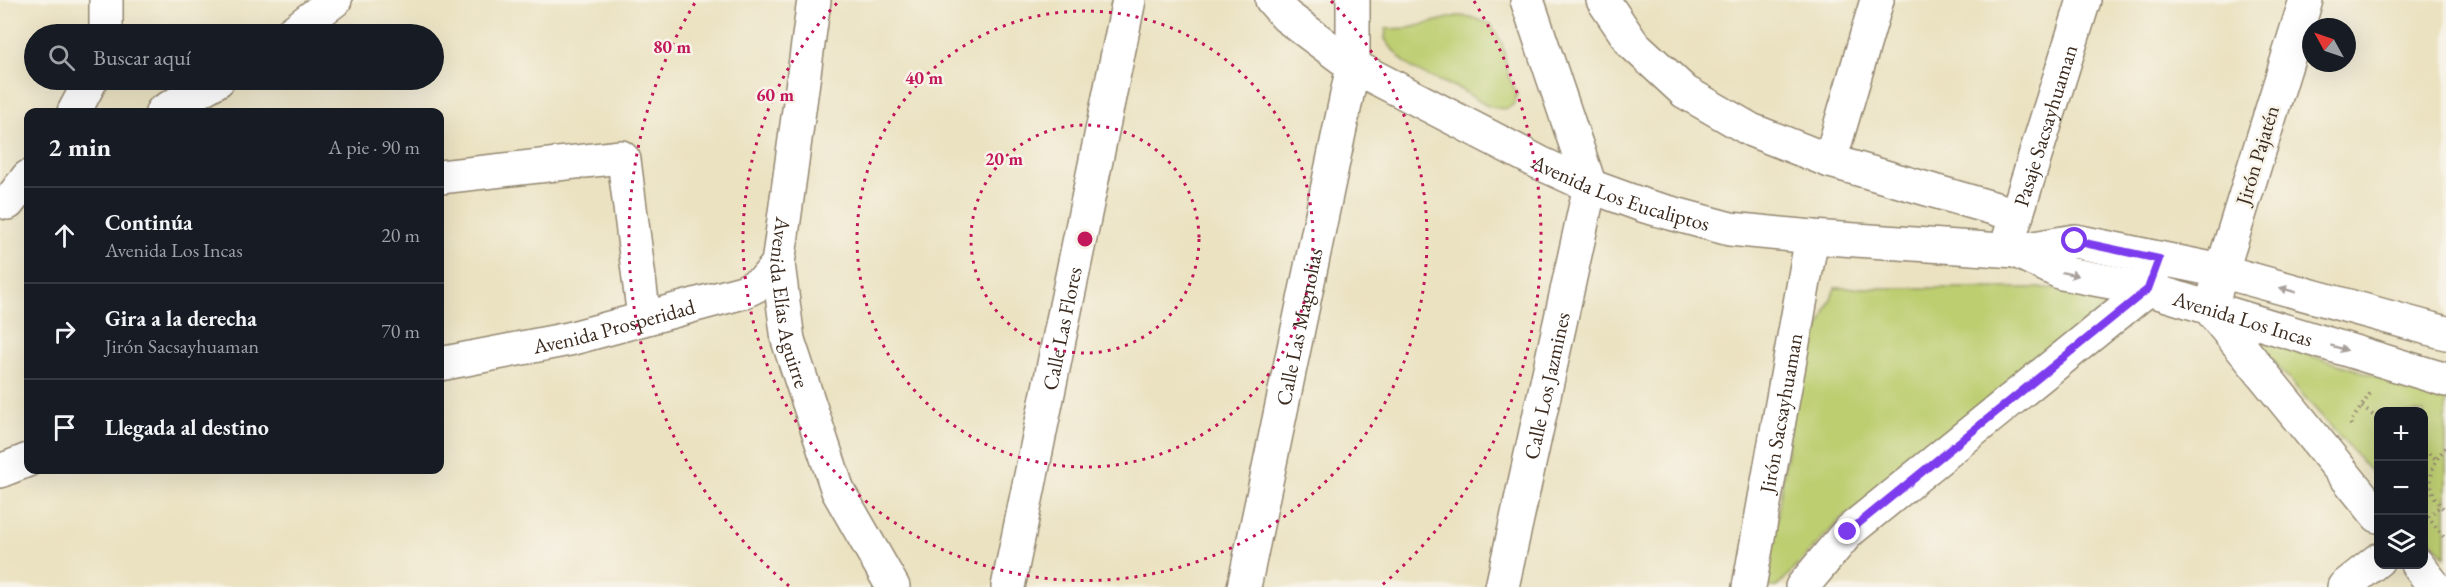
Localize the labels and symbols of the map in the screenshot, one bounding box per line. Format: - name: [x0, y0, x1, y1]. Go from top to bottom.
- north arrow: [2302, 18, 2356, 72]
- text: 80 m: [653, 35, 691, 58]
- street label: Pasaje Sacsayhuaman: [2007, 41, 2083, 210]
- text: 40 m: [905, 66, 943, 89]
- text: 60 m: [756, 83, 794, 106]
- street label: Jirón Pajatén: [2228, 102, 2285, 210]
- text: 20 m: [985, 147, 1023, 170]
- street label: Avenida Los Eucaliptos: [1526, 147, 1713, 237]
- street label: Avenida Elías Aguirre: [765, 215, 816, 391]
- route start: [2061, 227, 2087, 253]
- centre of rings: [1075, 229, 1095, 249]
- street label: Calle Las Magnolias: [1269, 245, 1328, 408]
- street label: Calle Las Flores: [1035, 264, 1087, 393]
- one-way arrow: [2061, 270, 2080, 279]
- street label: Avenida Los Incas: [2169, 284, 2317, 352]
- one-way arrow: [2279, 285, 2297, 294]
- street label: Avenida Prosperidad: [530, 292, 698, 359]
- street label: Calle Los Jazmines: [1517, 309, 1575, 462]
- street label: Jirón Sacsayhuaman: [1752, 331, 1808, 497]
- one-way arrow: [2330, 344, 2348, 353]
- route end: [1834, 518, 1860, 544]

